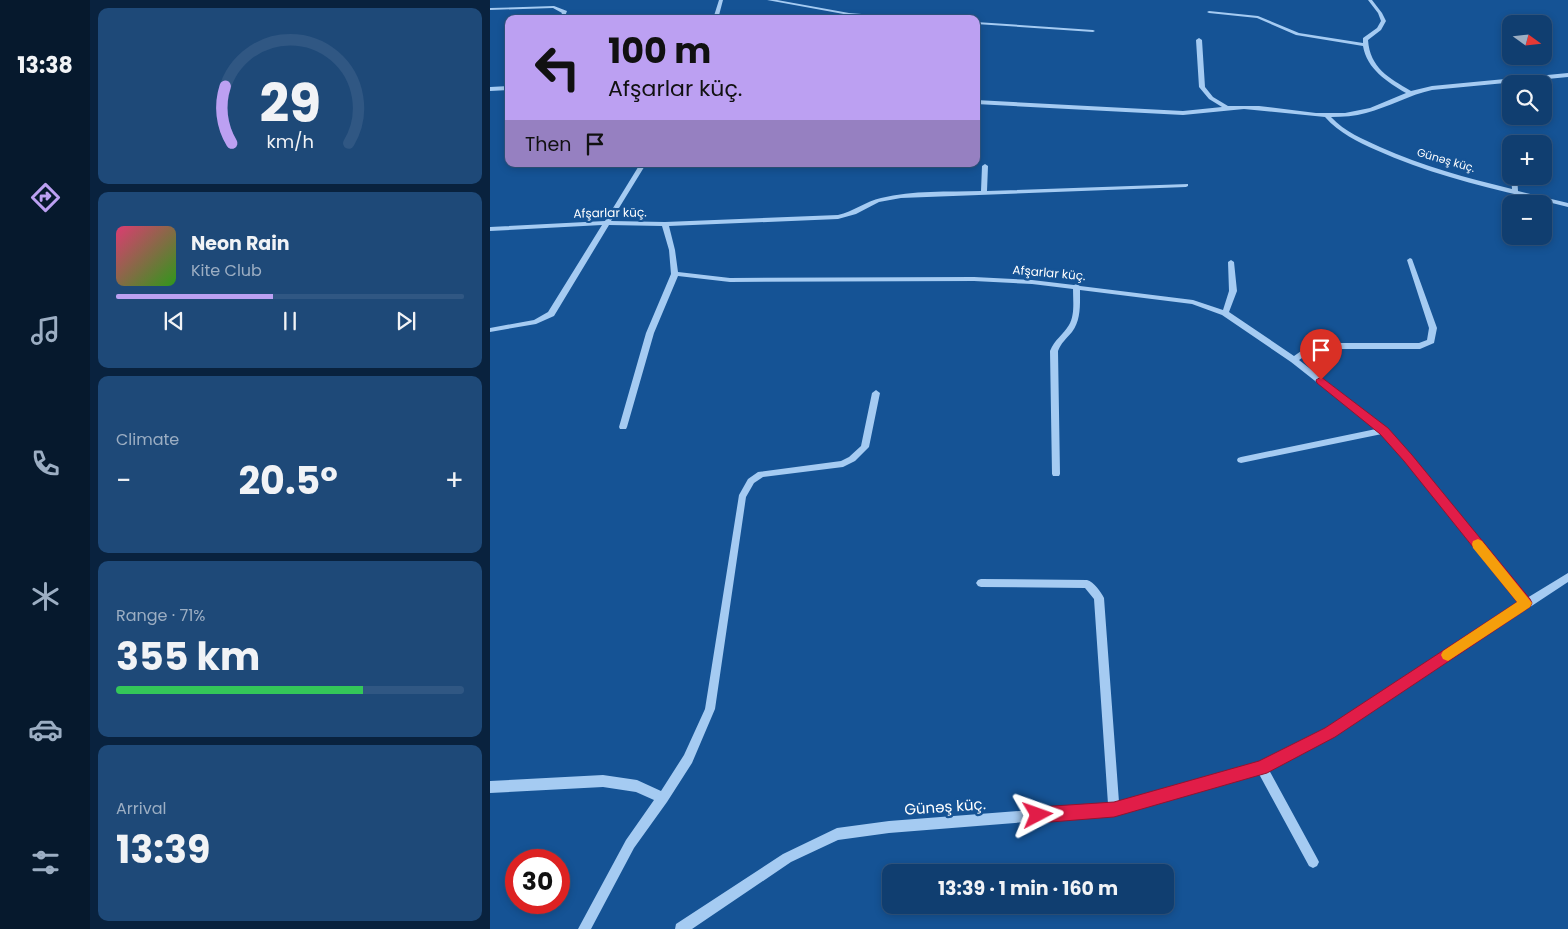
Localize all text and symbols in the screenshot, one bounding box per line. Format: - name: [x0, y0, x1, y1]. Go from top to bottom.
- north arrow: [1502, 15, 1552, 65]
- map controls: [1502, 15, 1552, 245]
- text: 100 m: [608, 26, 711, 75]
- icon: left: [525, 35, 590, 100]
- text: 13:38: [17, 50, 73, 81]
- text: 29: [259, 67, 321, 140]
- text: Afşarlar küç.: [608, 73, 742, 104]
- button: search: [1502, 75, 1552, 125]
- text: km/h: [266, 129, 314, 154]
- icon: arrive: [581, 130, 609, 158]
- text: Then: [525, 131, 571, 158]
- button: +: [1502, 135, 1552, 185]
- street label: Günəş küç.: [1415, 144, 1477, 176]
- icon: directions: [28, 180, 63, 215]
- button: −: [1502, 195, 1552, 245]
- street label: Afşarlar küç.: [573, 203, 647, 222]
- text: Neon Rain: [191, 230, 290, 257]
- text: Kite Club: [191, 259, 262, 282]
- street label: Afşarlar küç.: [1012, 261, 1086, 284]
- icon: previous: [160, 307, 188, 335]
- icon: pause: [276, 307, 304, 335]
- icon: next: [392, 307, 420, 335]
- icon: music: [28, 313, 63, 348]
- pin: [1300, 329, 1342, 380]
- icon: arrive: [1307, 336, 1335, 364]
- text: Climate: [116, 428, 179, 451]
- icon: phone: [28, 446, 63, 481]
- text: 20.5°: [238, 454, 338, 507]
- text: −: [116, 461, 131, 500]
- text: +: [445, 461, 464, 500]
- icon: climate: [28, 579, 63, 614]
- text: Range · 71%: [116, 604, 205, 627]
- text: 355 km: [116, 630, 260, 683]
- icon: car: [28, 712, 63, 747]
- position arrow: [1011, 788, 1063, 840]
- street label: Günəş küç.: [904, 793, 986, 820]
- text: Arrival: [116, 797, 166, 820]
- text: 13:39: [116, 823, 210, 876]
- icon: filters: [28, 845, 63, 880]
- speed limit sign: 30: [505, 849, 570, 914]
- text: 13:39 · 1 min · 160 m: [938, 875, 1118, 902]

